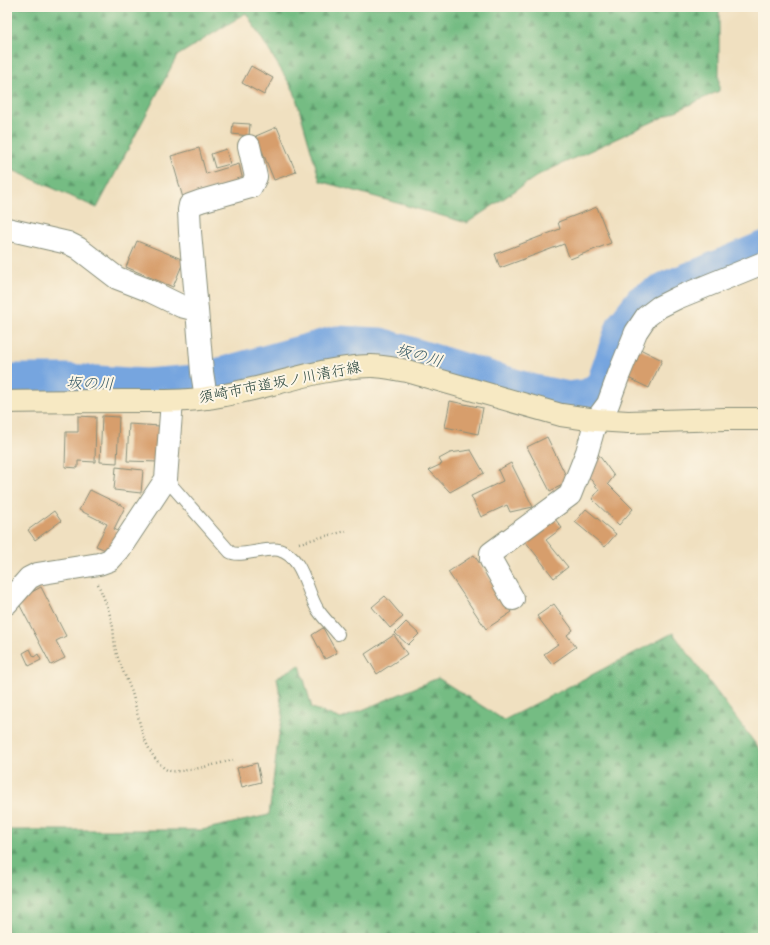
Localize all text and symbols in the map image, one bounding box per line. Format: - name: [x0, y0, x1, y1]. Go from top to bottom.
- water label: 坂の川: [393, 339, 445, 373]
- street label: 須崎市市道坂ノ川清行線: [197, 357, 363, 409]
- water label: 坂の川: [66, 373, 114, 395]

